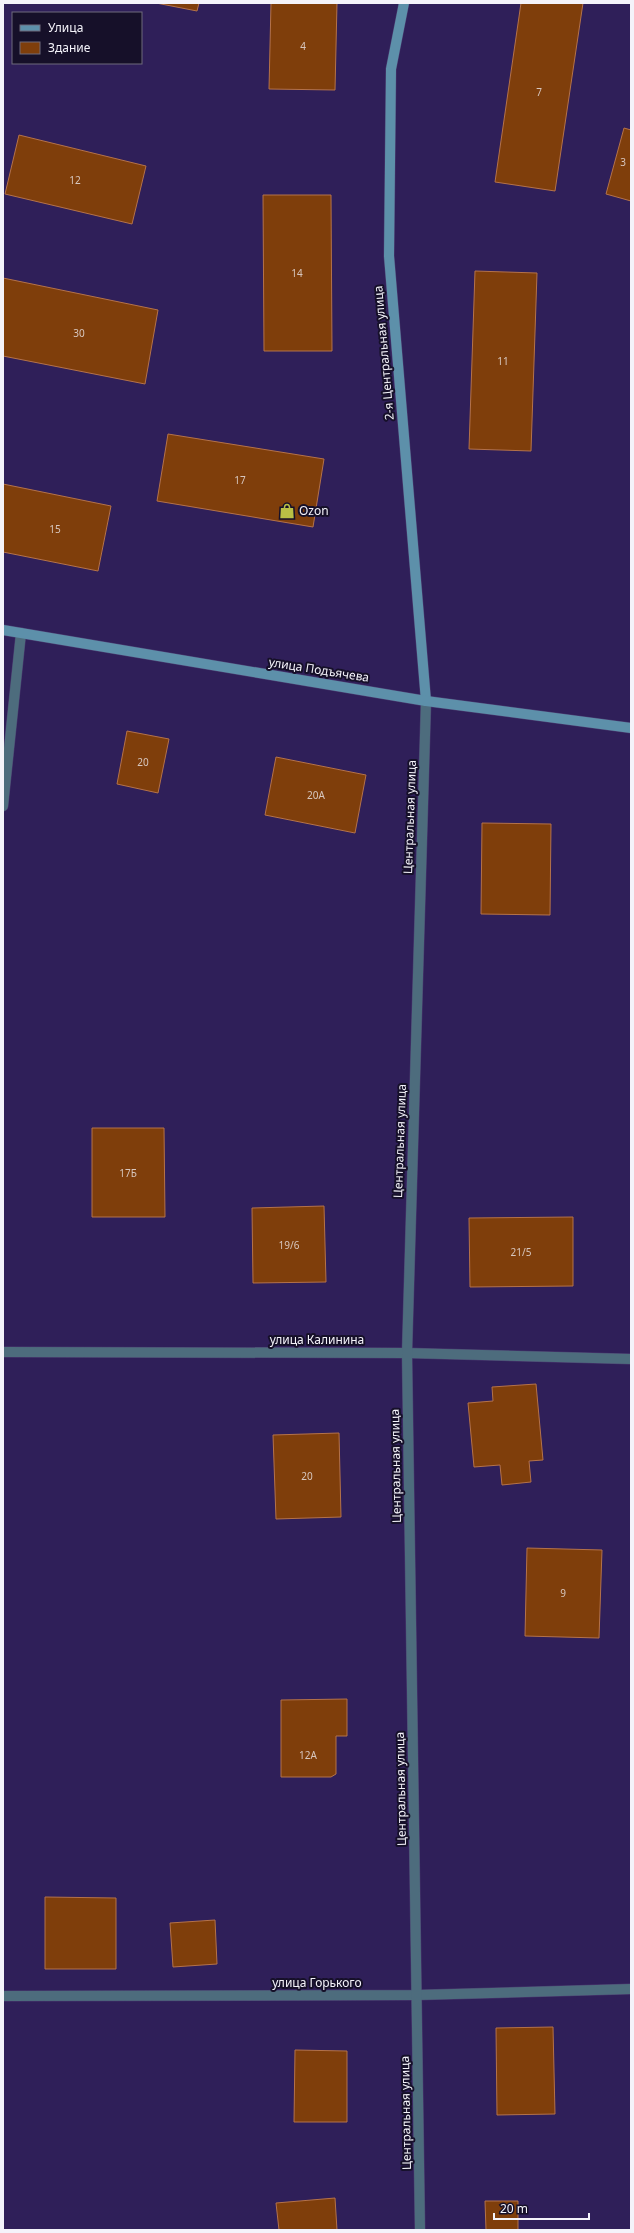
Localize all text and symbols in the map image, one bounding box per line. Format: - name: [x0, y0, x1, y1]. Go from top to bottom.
- legend: [12, 12, 142, 64]
- text: Улица: [48, 19, 83, 36]
- text: Здание: [48, 39, 91, 56]
- house number: 4: [300, 39, 306, 53]
- house number: 7: [536, 85, 542, 99]
- house number: 3: [620, 155, 626, 169]
- house number: 12: [69, 173, 81, 187]
- house number: 14: [291, 266, 303, 280]
- street label: 2-я Центральная улица: [369, 285, 398, 421]
- house number: 30: [73, 326, 85, 340]
- house number: 11: [497, 354, 509, 368]
- house number: 17: [234, 473, 246, 487]
- shop icon: Ozon: [278, 502, 296, 520]
- place label: Ozon: [299, 502, 329, 519]
- house number: 15: [49, 522, 61, 536]
- street label: улица Подъячева: [268, 653, 370, 686]
- house number: 20: [137, 755, 149, 769]
- street label: Центральная улица: [399, 760, 420, 874]
- house number: 20А: [307, 788, 326, 802]
- street label: Центральная улица: [389, 1084, 410, 1198]
- house number: 17Б: [119, 1166, 137, 1180]
- house number: 19/6: [279, 1238, 300, 1252]
- house number: 21/5: [511, 1245, 532, 1259]
- street label: улица Калинина: [270, 1331, 364, 1348]
- street label: Центральная улица: [386, 1409, 405, 1523]
- house number: 20: [301, 1469, 313, 1483]
- house number: 9: [560, 1586, 566, 1600]
- street label: Центральная улица: [391, 1732, 410, 1846]
- house number: 12А: [299, 1748, 318, 1762]
- street label: улица Горького: [272, 1974, 362, 1991]
- street label: Центральная улица: [396, 2056, 415, 2170]
- scale bar: [494, 2195, 589, 2221]
- text: 20 m: [500, 2200, 528, 2217]

